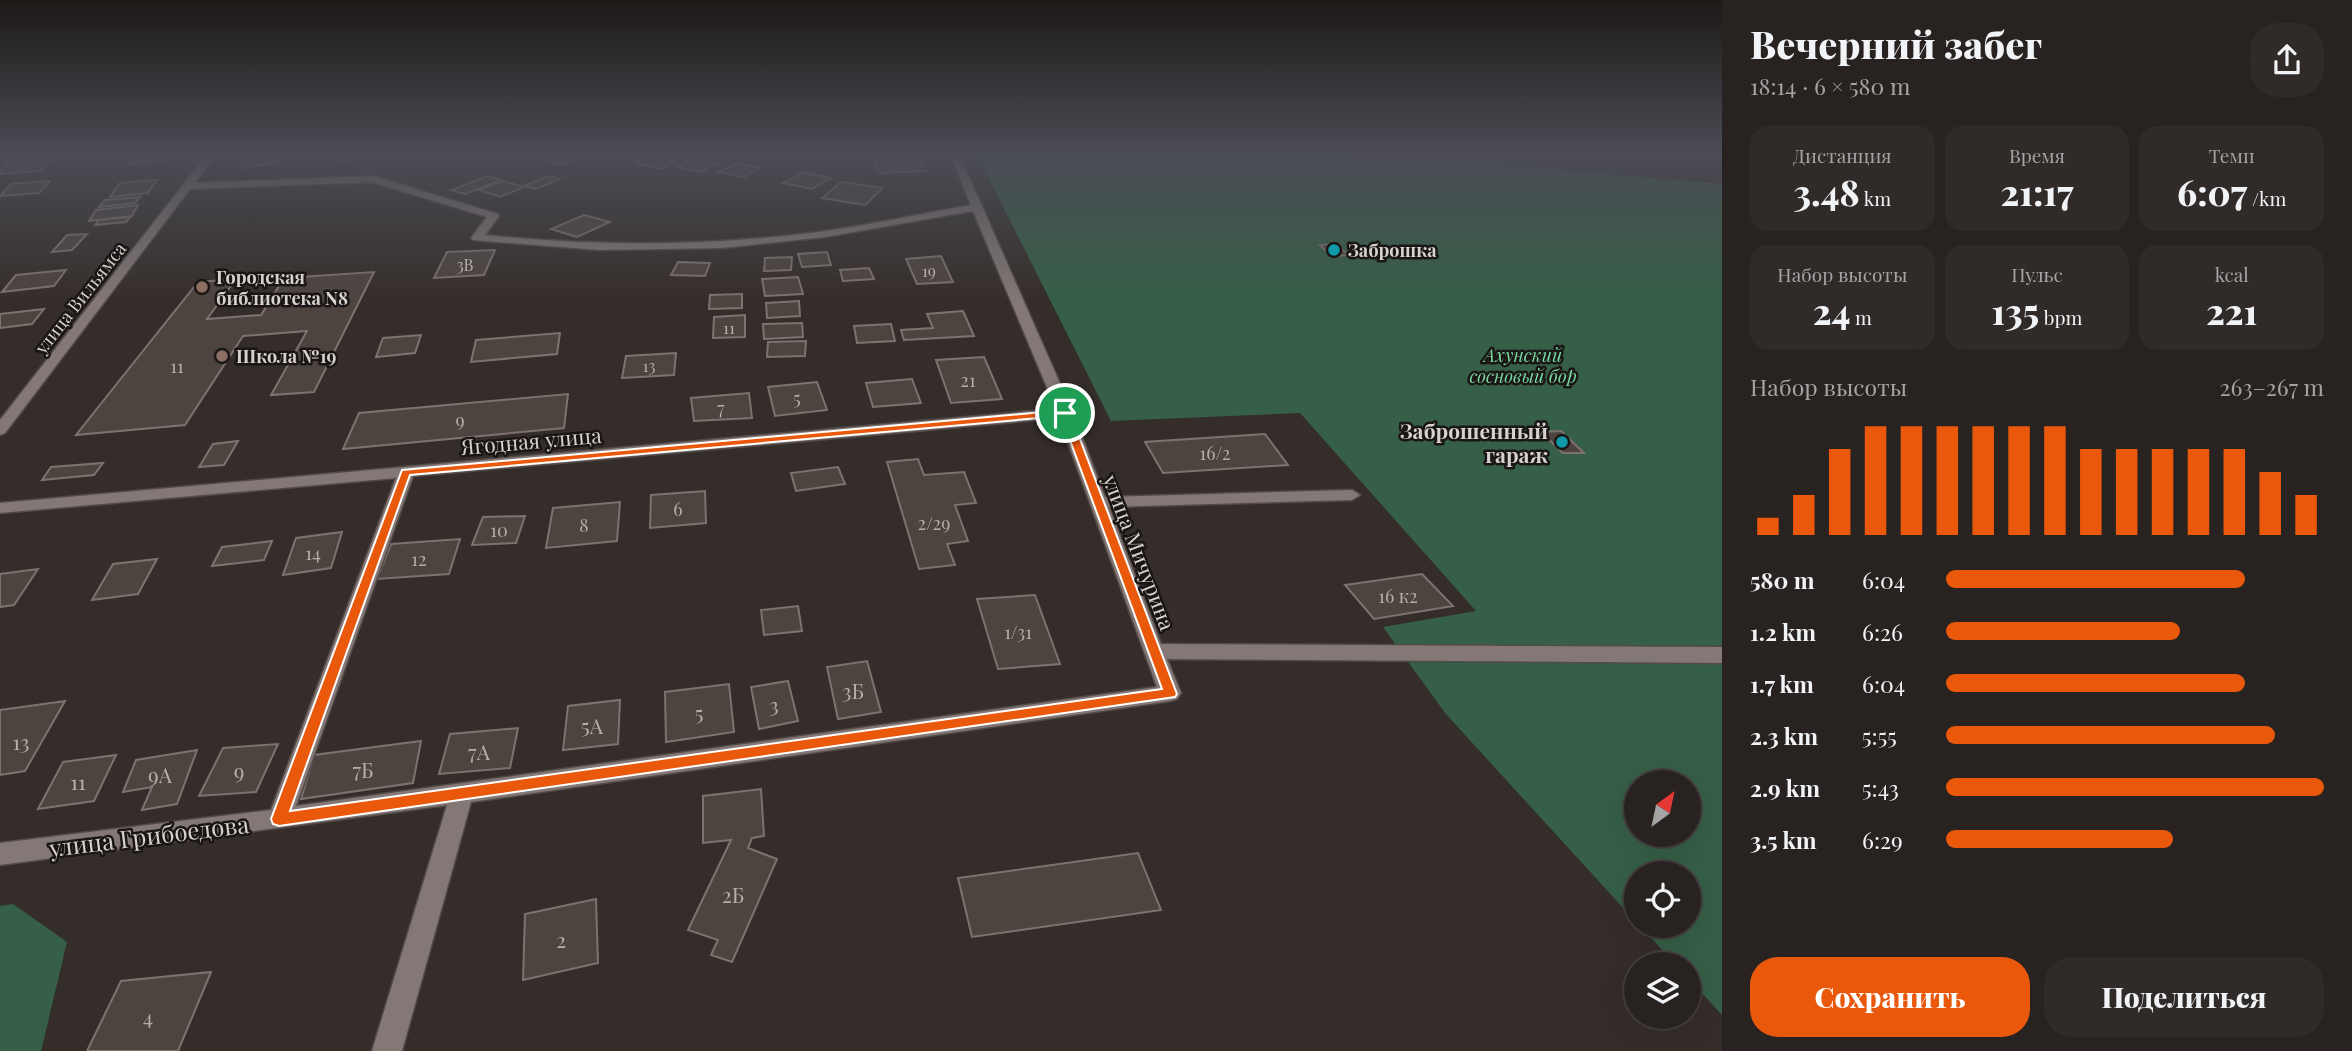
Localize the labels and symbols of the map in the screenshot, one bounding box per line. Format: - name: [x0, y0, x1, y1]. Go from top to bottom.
- street label: улица Вильямса: [28, 237, 131, 359]
- place label: Заброшка: [1348, 238, 1437, 262]
- marker: Заброшка: [1326, 242, 1342, 258]
- house number: 3В: [456, 254, 474, 275]
- house number: 19: [922, 260, 936, 281]
- place label: Городская библиотека N8: [216, 265, 348, 310]
- marker: Городская библиотека N8: [194, 279, 210, 295]
- house number: 11: [723, 317, 735, 338]
- park label: Ахунский сосновый бор: [1469, 343, 1577, 388]
- place label: Школа №19: [236, 344, 337, 368]
- marker: Школа №19: [214, 348, 230, 364]
- house number: 11: [170, 354, 184, 378]
- house number: 13: [643, 355, 655, 376]
- house number: 21: [960, 368, 976, 392]
- pin: [1035, 383, 1095, 443]
- house number: 5: [793, 386, 801, 410]
- house number: 7: [717, 396, 725, 420]
- house number: 9: [455, 408, 465, 432]
- place label: Заброшенный гараж: [1400, 416, 1548, 468]
- street label: Ягодная улица: [458, 420, 603, 460]
- marker: Заброшенный гараж: [1554, 434, 1570, 450]
- house number: 16/2: [1200, 441, 1230, 465]
- street label: улица Мичурина: [1097, 469, 1183, 634]
- house number: 6: [673, 497, 683, 521]
- house number: 2/29: [918, 511, 950, 535]
- house number: 8: [579, 513, 589, 537]
- house number: 10: [490, 518, 508, 542]
- house number: 14: [305, 541, 321, 565]
- house number: 12: [411, 547, 427, 571]
- house number: 16 к2: [1378, 584, 1418, 608]
- house number: 1/31: [1004, 620, 1032, 644]
- house number: 3Б: [842, 676, 864, 704]
- house number: 3: [769, 690, 779, 718]
- house number: 5: [695, 698, 703, 726]
- house number: 5А: [581, 711, 604, 739]
- house number: 13: [13, 727, 29, 755]
- house number: 7А: [468, 737, 491, 765]
- house number: 7Б: [352, 755, 374, 783]
- house number: 9: [234, 756, 244, 784]
- house number: 9А: [148, 760, 173, 788]
- house number: 11: [70, 767, 86, 795]
- north arrow: [1624, 770, 1701, 847]
- street label: улица Грибоедова: [46, 807, 251, 863]
- house number: 2Б: [722, 880, 744, 908]
- house number: 2: [556, 925, 566, 953]
- house number: 4: [143, 1002, 153, 1030]

